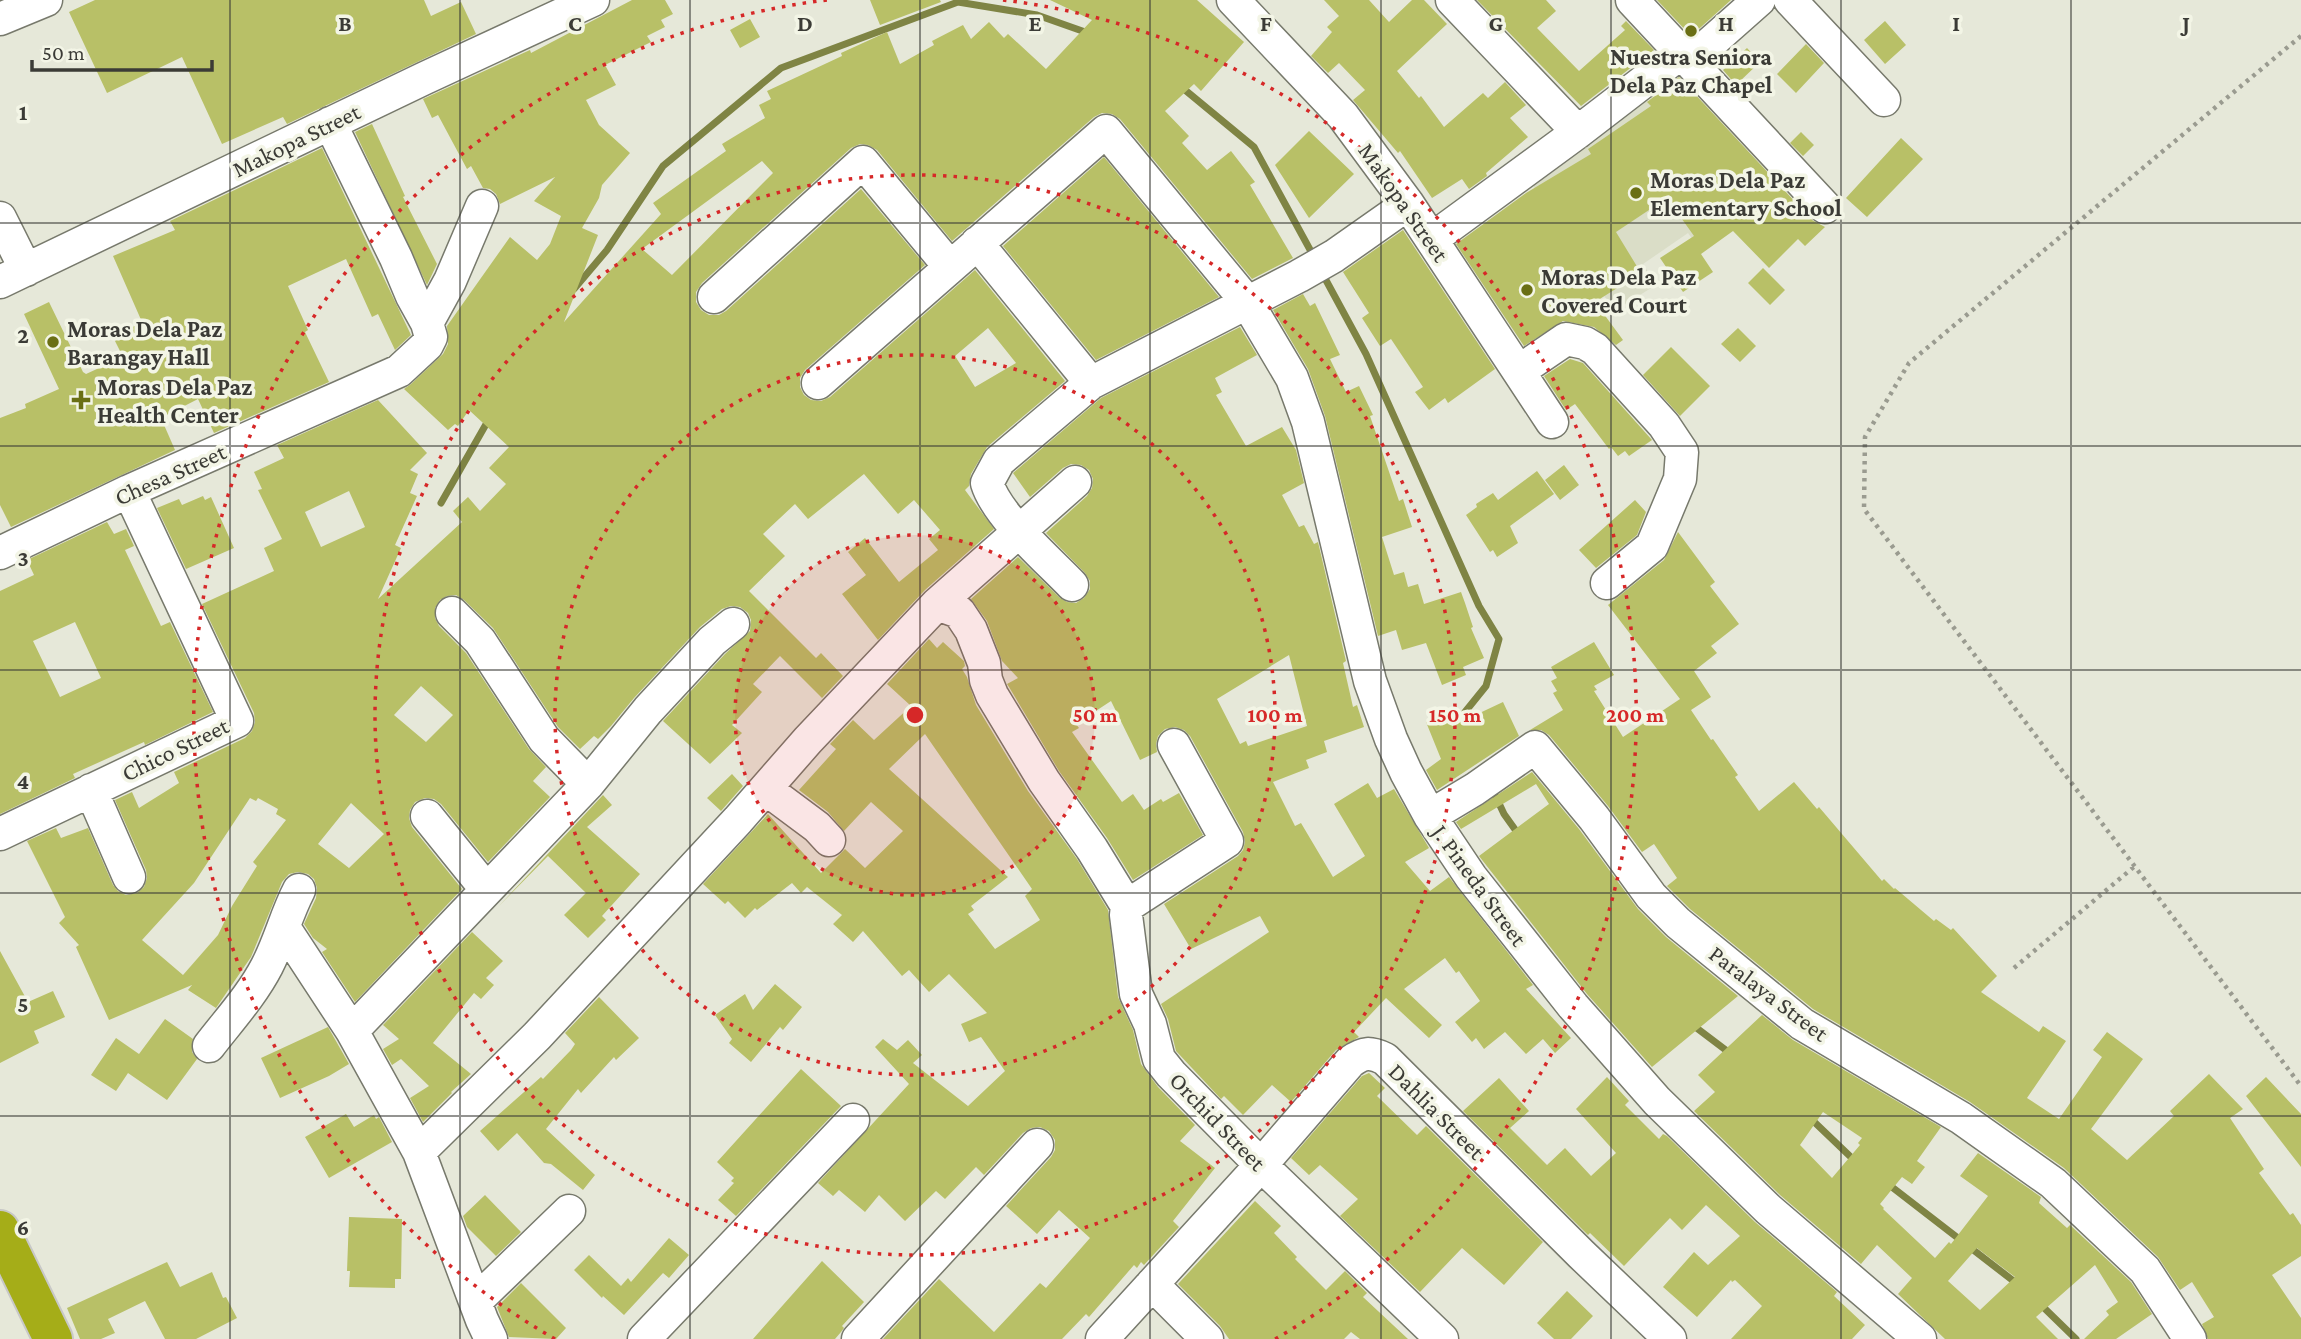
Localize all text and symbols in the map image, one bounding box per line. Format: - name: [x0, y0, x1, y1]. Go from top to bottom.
- text: B: [338, 10, 352, 36]
- text: C: [568, 10, 582, 36]
- text: D: [797, 10, 813, 36]
- text: E: [1028, 10, 1042, 36]
- text: F: [1260, 10, 1272, 36]
- text: G: [1489, 10, 1504, 36]
- text: H: [1718, 10, 1734, 36]
- text: I: [1952, 10, 1960, 36]
- text: J: [2180, 10, 2190, 36]
- marker: Nuestra Seniora Dela Paz Chapel: [1683, 23, 1699, 39]
- scale bar: [32, 28, 212, 72]
- text: 50 m: [42, 41, 85, 65]
- place label: Nuestra Seniora Dela Paz Chapel: [1610, 43, 1772, 98]
- street label: Makopa Street: [228, 97, 365, 183]
- text: 1: [19, 99, 28, 125]
- street label: Makopa Street: [1353, 137, 1455, 267]
- place label: Moras Dela Paz Elementary School: [1650, 166, 1842, 221]
- marker: Moras Dela Paz Elementary School: [1628, 185, 1644, 201]
- place label: Moras Dela Paz Covered Court: [1541, 263, 1696, 318]
- marker: Moras Dela Paz Covered Court: [1519, 282, 1535, 298]
- place label: Moras Dela Paz Barangay Hall: [67, 315, 222, 370]
- text: 2: [17, 322, 29, 348]
- marker: Moras Dela Paz Barangay Hall: [45, 334, 61, 350]
- place label: Moras Dela Paz Health Center: [97, 373, 252, 428]
- marker: Moras Dela Paz Health Center: [71, 390, 91, 410]
- street label: Chesa Street: [110, 437, 231, 511]
- text: 3: [17, 545, 29, 571]
- centre of rings: [903, 703, 927, 727]
- text: 50 m: [1073, 703, 1118, 727]
- text: 100 m: [1247, 703, 1303, 727]
- text: 150 m: [1429, 703, 1482, 727]
- text: 200 m: [1606, 703, 1664, 727]
- street label: Chico Street: [117, 711, 234, 787]
- text: 4: [17, 768, 29, 794]
- street label: J. Pineda Street: [1426, 818, 1534, 952]
- street label: Paralaya Street: [1704, 939, 1835, 1047]
- text: 5: [17, 991, 29, 1017]
- street label: Dahlia Street: [1383, 1057, 1491, 1165]
- street label: Orchid Street: [1164, 1066, 1272, 1177]
- text: 6: [17, 1214, 29, 1240]

